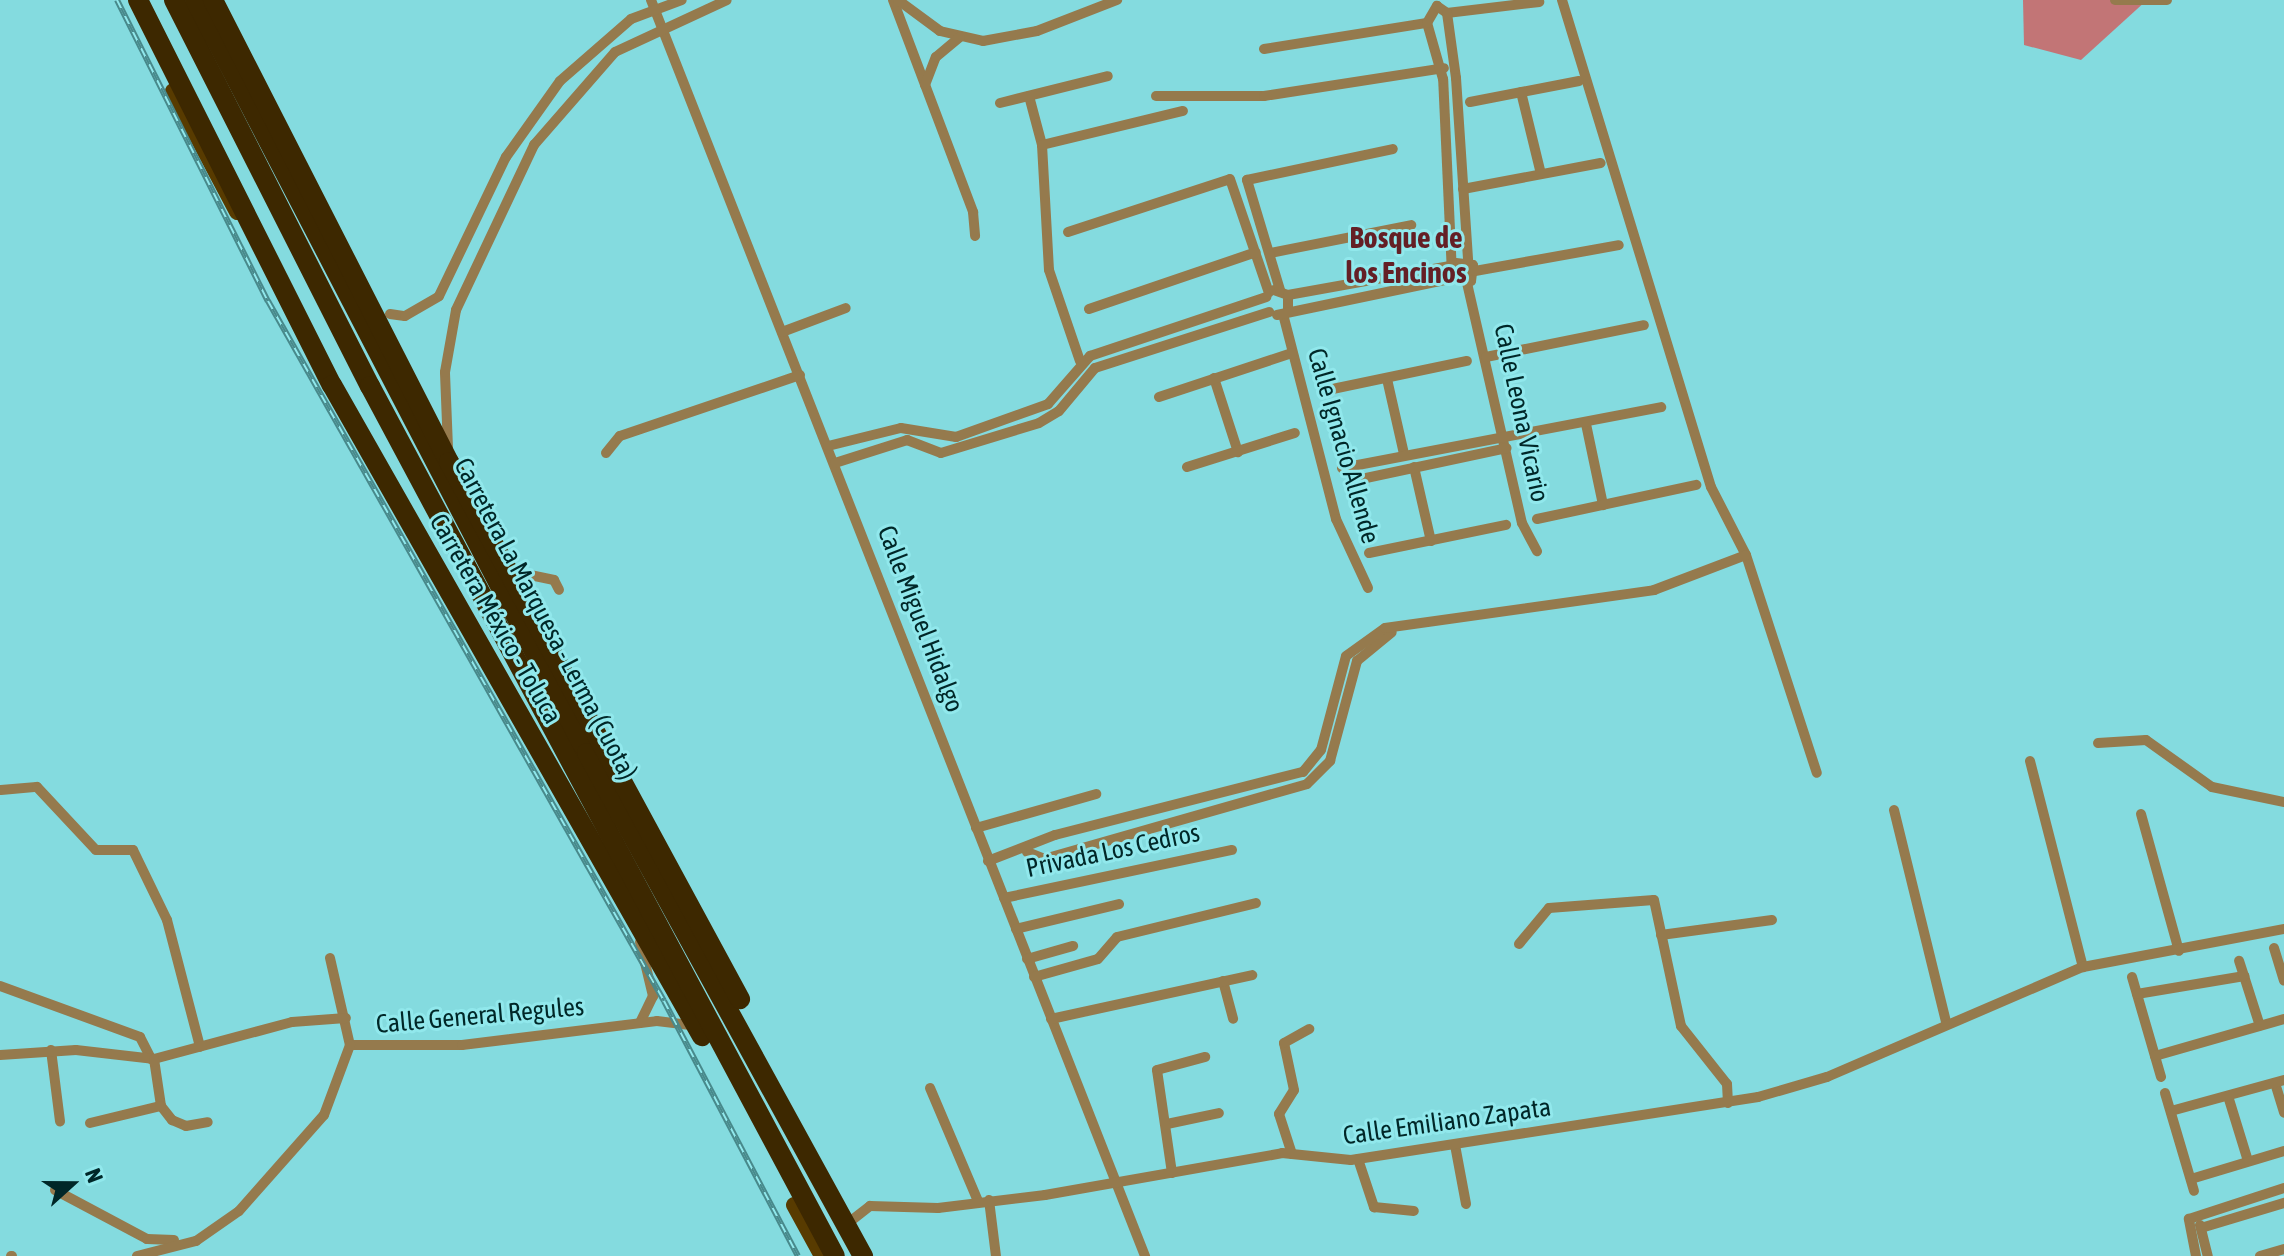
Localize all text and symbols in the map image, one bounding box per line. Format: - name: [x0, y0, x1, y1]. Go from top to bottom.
- district label: Bosque de los Encinos: [1345, 219, 1467, 290]
- street label: Calle Leona Vicario: [1487, 321, 1555, 505]
- street label: Calle Ignacio Allende: [1300, 345, 1386, 547]
- street label: Carretera La Marquesa - Lerma (Cuota): [447, 453, 643, 785]
- street label: Carretera México - Toluca: [422, 509, 568, 729]
- street label: Calle Miguel Hidalgo: [870, 521, 970, 717]
- street label: Privada Los Cedros: [1023, 817, 1203, 885]
- street label: Calle General Regules: [375, 991, 585, 1041]
- street label: Calle Emiliano Zapata: [1341, 1092, 1553, 1152]
- north arrow: [32, 1144, 112, 1224]
- text: N: [80, 1165, 109, 1186]

